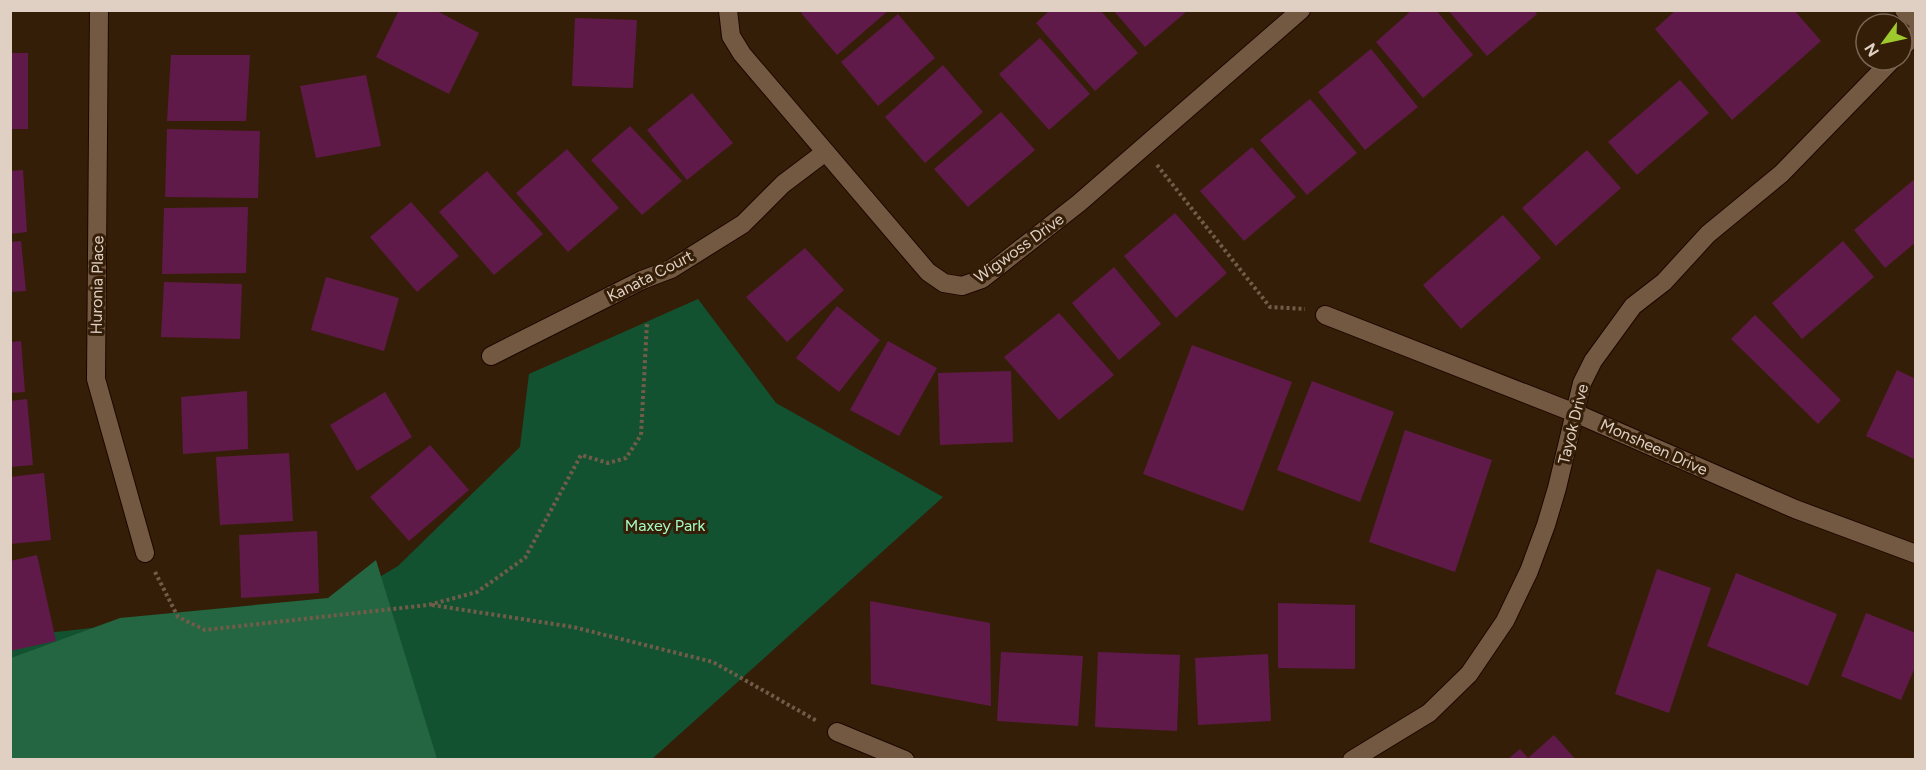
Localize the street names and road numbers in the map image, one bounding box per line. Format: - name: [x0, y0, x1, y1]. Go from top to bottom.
- street label: Wigwoss Drive: [971, 209, 1068, 287]
- street label: Huronia Place: [87, 235, 107, 335]
- street label: Kanata Court: [604, 246, 696, 306]
- street label: Tayok Drive: [1554, 382, 1592, 466]
- street label: Monsheen Drive: [1597, 415, 1711, 479]

